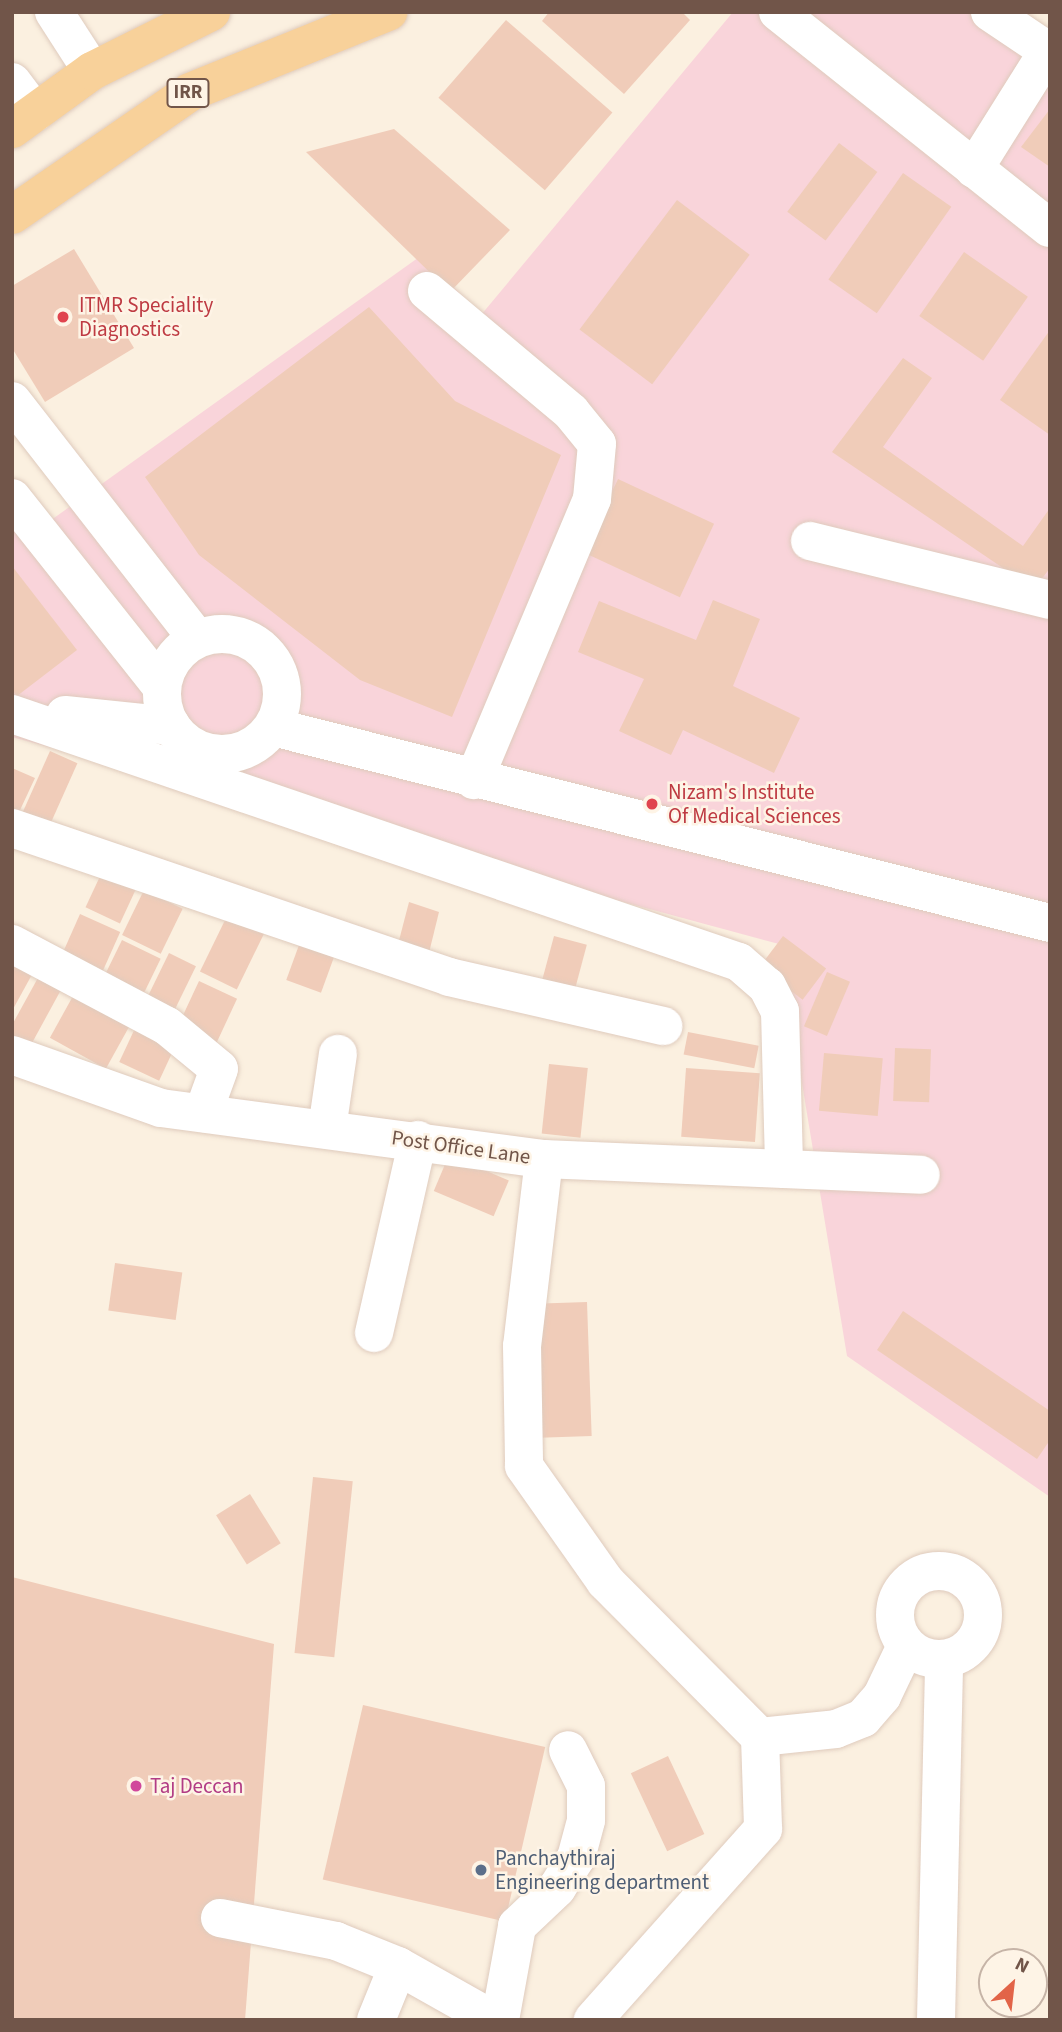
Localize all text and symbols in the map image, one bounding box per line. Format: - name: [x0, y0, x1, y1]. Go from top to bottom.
- road number: IRR: [165, 78, 211, 108]
- place label: ITMR Speciality Diagnostics: [79, 292, 213, 342]
- marker: ITMR Speciality Diagnostics: [53, 307, 73, 327]
- place label: Nizam's Institute Of Medical Sciences: [668, 779, 840, 829]
- marker: Nizam's Institute Of Medical Sciences: [642, 794, 662, 814]
- street label: Post Office Lane: [390, 1125, 532, 1169]
- place label: Taj Deccan: [150, 1773, 244, 1799]
- marker: Taj Deccan: [128, 1778, 144, 1794]
- place label: Panchaythiraj Engineering department: [495, 1845, 709, 1895]
- marker: Panchaythiraj Engineering department: [473, 1862, 489, 1878]
- north arrow: [978, 1948, 1048, 2018]
- text: N: [1010, 1951, 1034, 1981]

